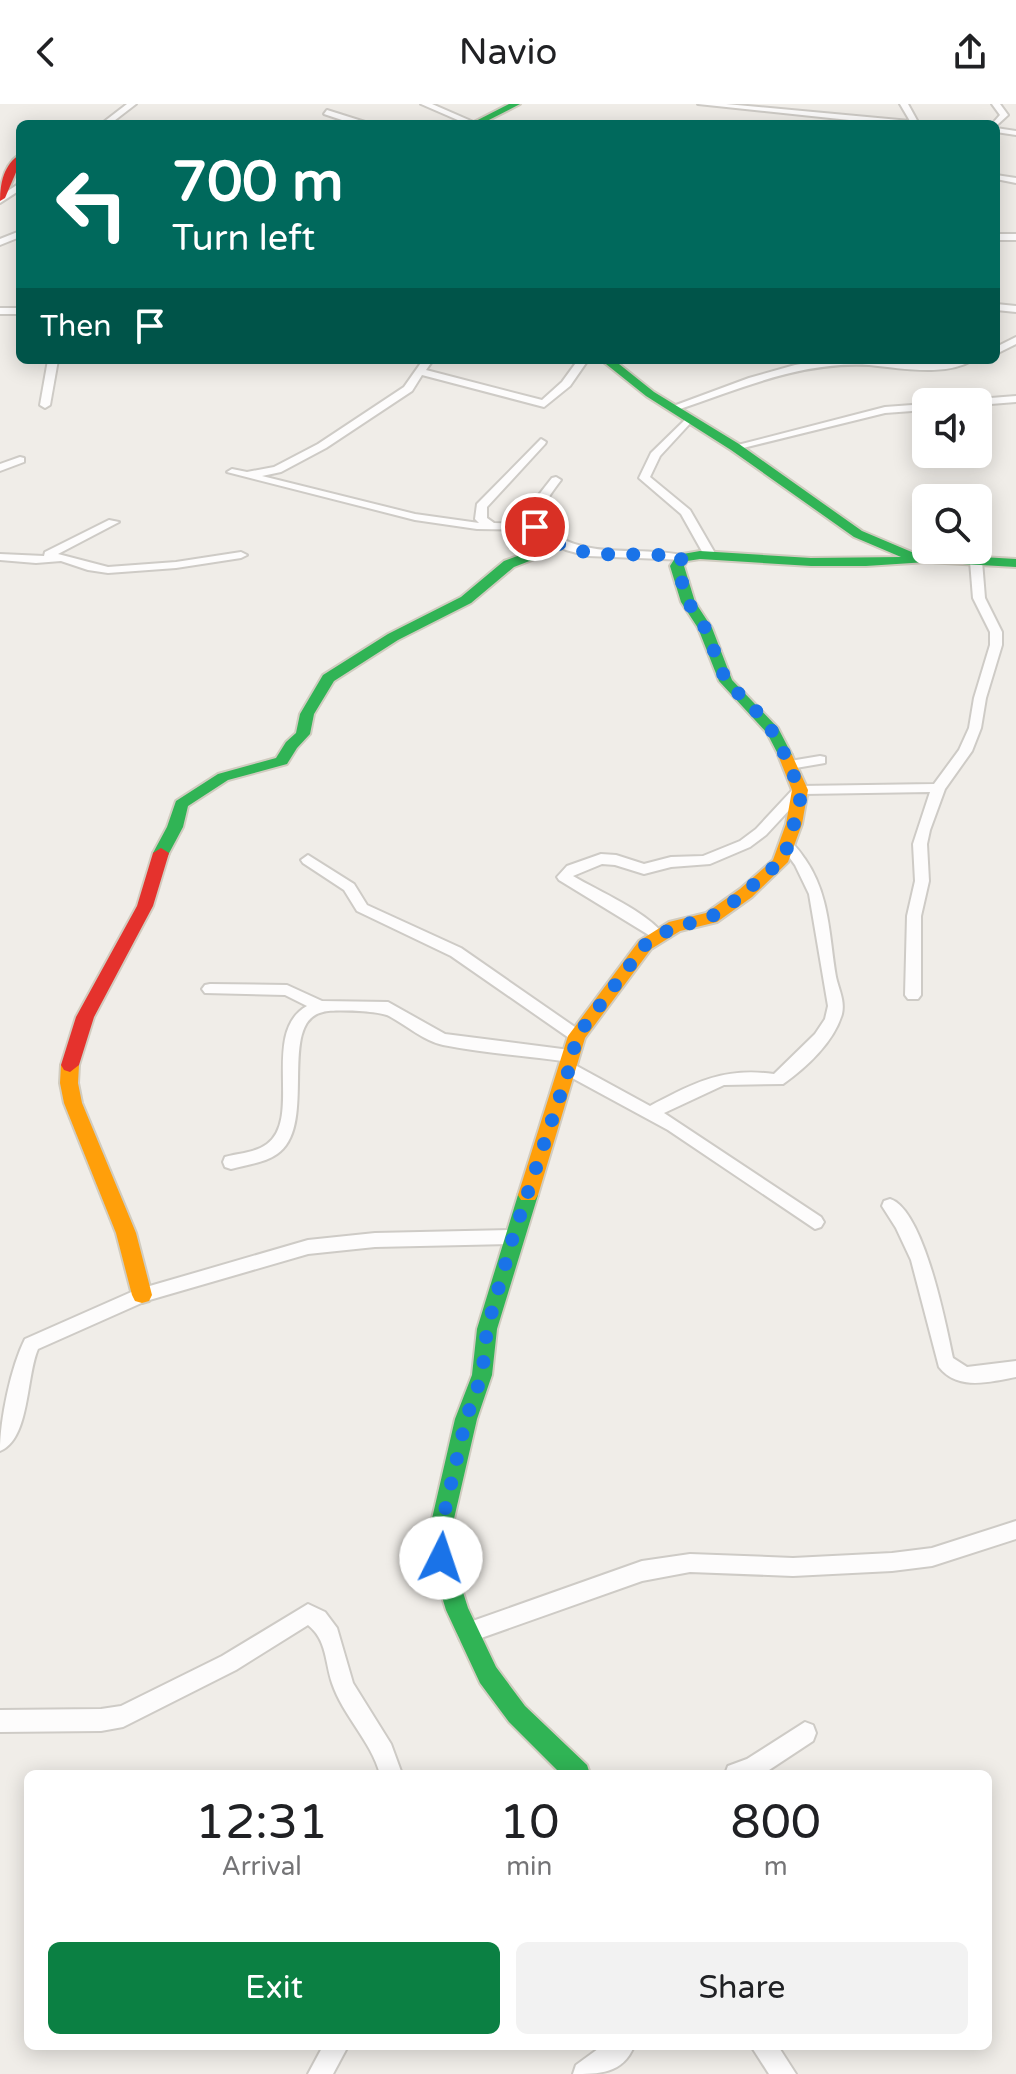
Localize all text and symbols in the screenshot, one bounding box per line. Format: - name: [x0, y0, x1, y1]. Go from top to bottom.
- icon: back: [24, 30, 68, 74]
- icon: share: [948, 30, 992, 74]
- text: Navio: [459, 31, 557, 74]
- text: 700 m: [172, 149, 343, 216]
- icon: left: [40, 152, 144, 256]
- text: Turn left: [172, 217, 315, 260]
- icon: arrive: [128, 304, 172, 348]
- text: Then: [40, 308, 112, 345]
- map controls: [912, 388, 992, 564]
- button: sound: [912, 388, 992, 468]
- button: search: [912, 484, 992, 564]
- pin: [501, 493, 569, 561]
- icon: arrive: [513, 505, 557, 549]
- position arrow: [399, 1516, 483, 1600]
- text: 12:31: [195, 1794, 328, 1852]
- text: 10: [499, 1794, 559, 1852]
- text: 800: [731, 1794, 821, 1852]
- text: Arrival: [221, 1851, 302, 1882]
- text: min: [506, 1851, 552, 1882]
- text: m: [764, 1851, 788, 1882]
- button: Exit: [48, 1942, 500, 2034]
- button: Share: [516, 1942, 968, 2034]

